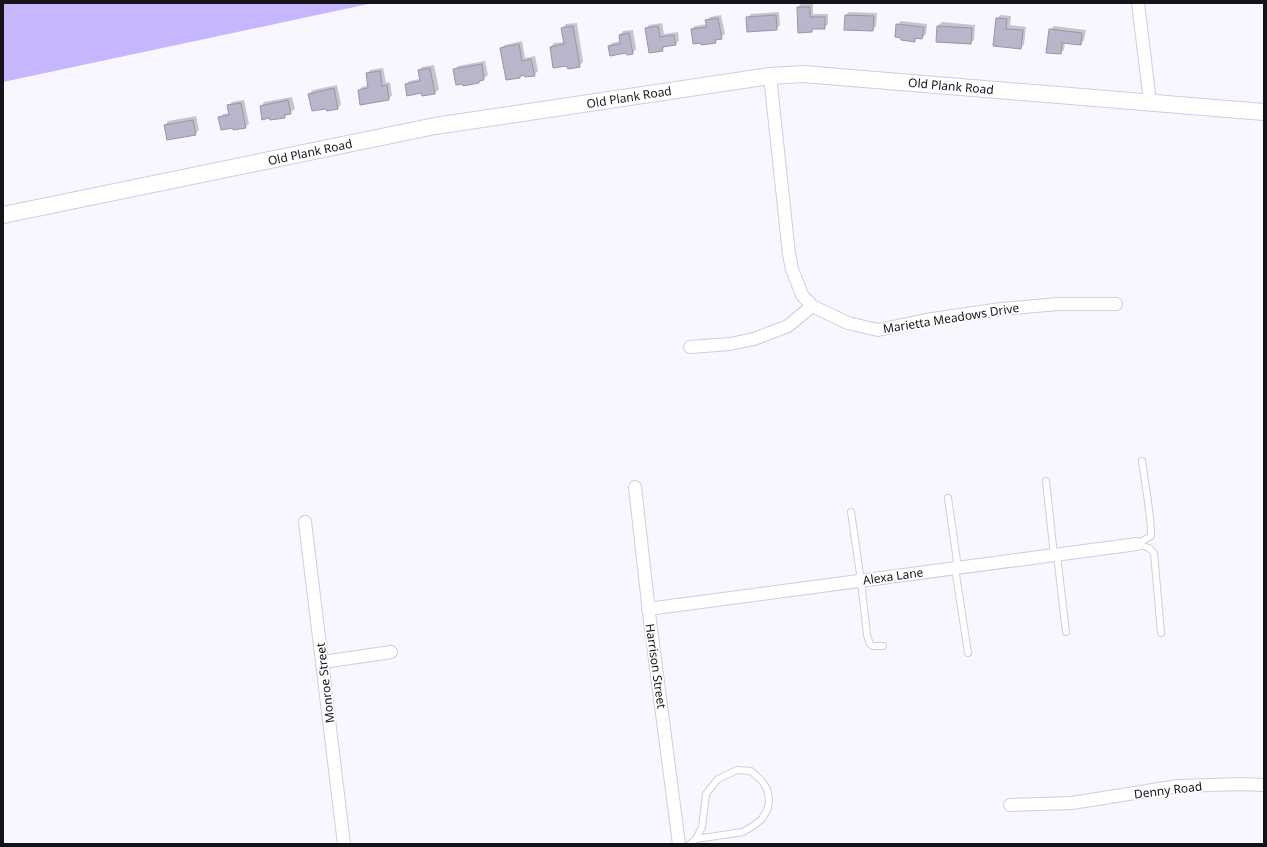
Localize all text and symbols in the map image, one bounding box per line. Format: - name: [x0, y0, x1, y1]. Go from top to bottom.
- street label: Old Plank Road: [908, 74, 994, 98]
- street label: Old Plank Road: [585, 82, 673, 112]
- street label: Old Plank Road: [266, 135, 354, 169]
- street label: Marietta Meadows Drive: [882, 299, 1021, 337]
- street label: Alexa Lane: [862, 563, 924, 589]
- street label: Harrison Street: [642, 622, 670, 710]
- street label: Monroe Street: [312, 641, 338, 724]
- street label: Denny Road: [1133, 777, 1203, 803]

